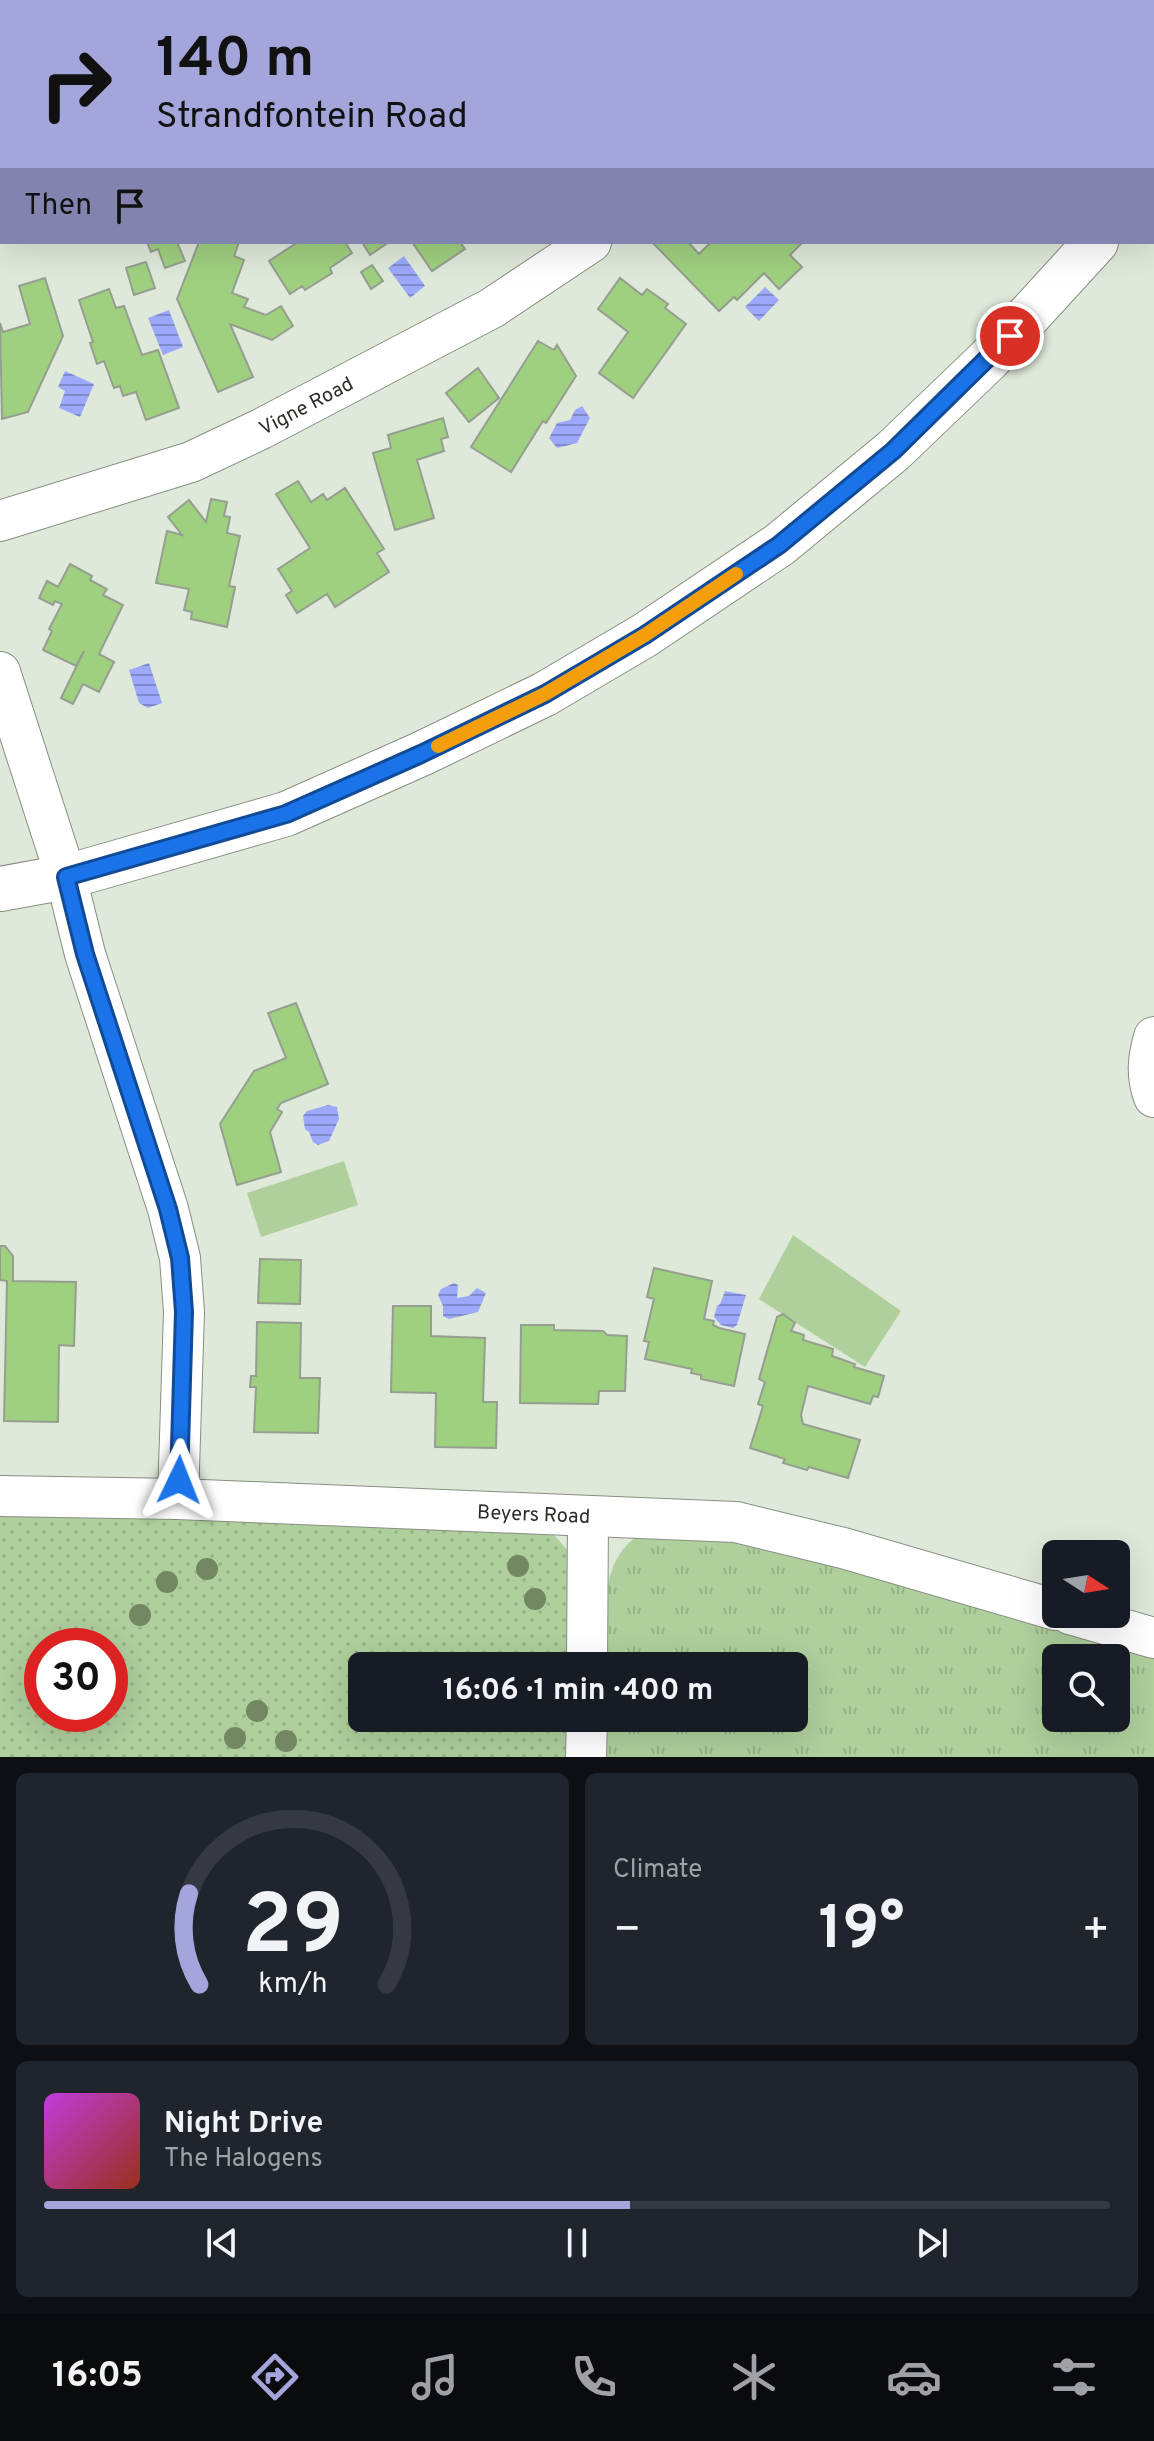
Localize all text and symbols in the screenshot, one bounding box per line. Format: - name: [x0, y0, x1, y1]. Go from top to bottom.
- text: 140 m: [156, 26, 314, 96]
- icon: right: [24, 32, 128, 136]
- text: Strandfontein Road: [156, 95, 468, 141]
- icon: arrive: [108, 184, 152, 228]
- text: Then: [24, 188, 92, 225]
- pin: [976, 302, 1044, 370]
- icon: arrive: [988, 314, 1032, 358]
- street label: Vigne Road: [255, 372, 358, 443]
- position arrow: [137, 1438, 221, 1522]
- street label: Beyers Road: [477, 1500, 591, 1531]
- north arrow: [1042, 1540, 1130, 1628]
- map controls: [1042, 1540, 1130, 1732]
- speed limit sign: 30: [24, 1628, 128, 1732]
- button: search: [1042, 1644, 1130, 1732]
- text: 16:06 · 1 min · 400 m: [443, 1673, 713, 1710]
- text: Climate: [613, 1854, 702, 1887]
- text: 29: [242, 1878, 344, 1983]
- text: 19°: [819, 1894, 904, 1970]
- text: −: [613, 1904, 641, 1960]
- text: +: [1082, 1904, 1110, 1960]
- text: km/h: [258, 1967, 327, 2003]
- text: Night Drive: [164, 2106, 323, 2143]
- text: The Halogens: [164, 2143, 323, 2176]
- icon: previous: [200, 2221, 244, 2265]
- icon: pause: [555, 2221, 599, 2265]
- icon: next: [910, 2221, 954, 2265]
- icon: directions: [247, 2349, 303, 2405]
- icon: music: [407, 2349, 463, 2405]
- icon: phone: [566, 2349, 622, 2405]
- icon: climate: [726, 2349, 782, 2405]
- icon: car: [886, 2349, 942, 2405]
- icon: filters: [1046, 2349, 1102, 2405]
- text: 16:05: [52, 2354, 143, 2400]

